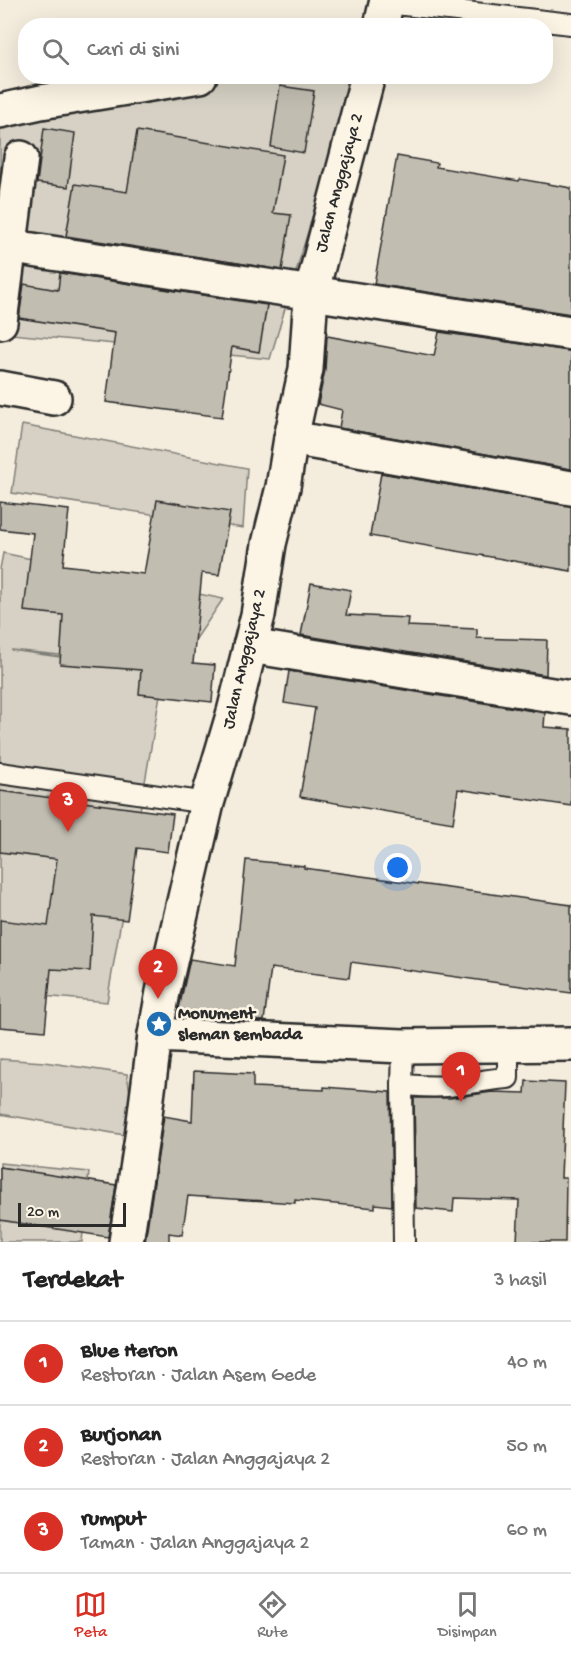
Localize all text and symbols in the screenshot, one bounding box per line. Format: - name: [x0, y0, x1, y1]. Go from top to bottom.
- search box: [18, 18, 553, 84]
- icon: search: [39, 35, 72, 68]
- text: Cari di sini: [87, 38, 180, 64]
- street label: Jalan Anggajaya 2: [311, 111, 369, 255]
- street label: Jalan Anggajaya 2: [219, 587, 271, 731]
- pin: 3: [48, 782, 88, 832]
- your location: [383, 853, 412, 882]
- pin: 2: [138, 950, 178, 999]
- place label: Monument sleman sembada: [178, 1004, 303, 1046]
- place icon: Monument sleman sembada: [144, 1009, 174, 1039]
- pin: 1: [442, 1052, 480, 1102]
- scale bar: [18, 1200, 126, 1228]
- text: 20 m: [27, 1204, 59, 1223]
- text: Terdekat: [24, 1266, 122, 1297]
- text: 3 hasil: [494, 1270, 547, 1293]
- text: Blue Heron: [81, 1339, 178, 1365]
- text: 1: [39, 1352, 48, 1375]
- text: 40 m: [507, 1352, 547, 1375]
- text: Restoran · Jalan Asem Gede: [81, 1365, 316, 1388]
- text: Burjonan: [81, 1423, 161, 1449]
- text: 2: [39, 1436, 48, 1459]
- text: 50 m: [506, 1436, 547, 1459]
- text: Restoran · Jalan Anggajaya 2: [81, 1449, 330, 1472]
- text: rumput: [81, 1507, 145, 1533]
- text: 3: [38, 1520, 49, 1543]
- text: 60 m: [507, 1520, 547, 1543]
- text: Taman · Jalan Anggajaya 2: [81, 1533, 309, 1556]
- tab: Peta: [74, 1588, 107, 1643]
- tab: Rute: [256, 1588, 289, 1643]
- tab: Disimpan: [438, 1588, 497, 1643]

